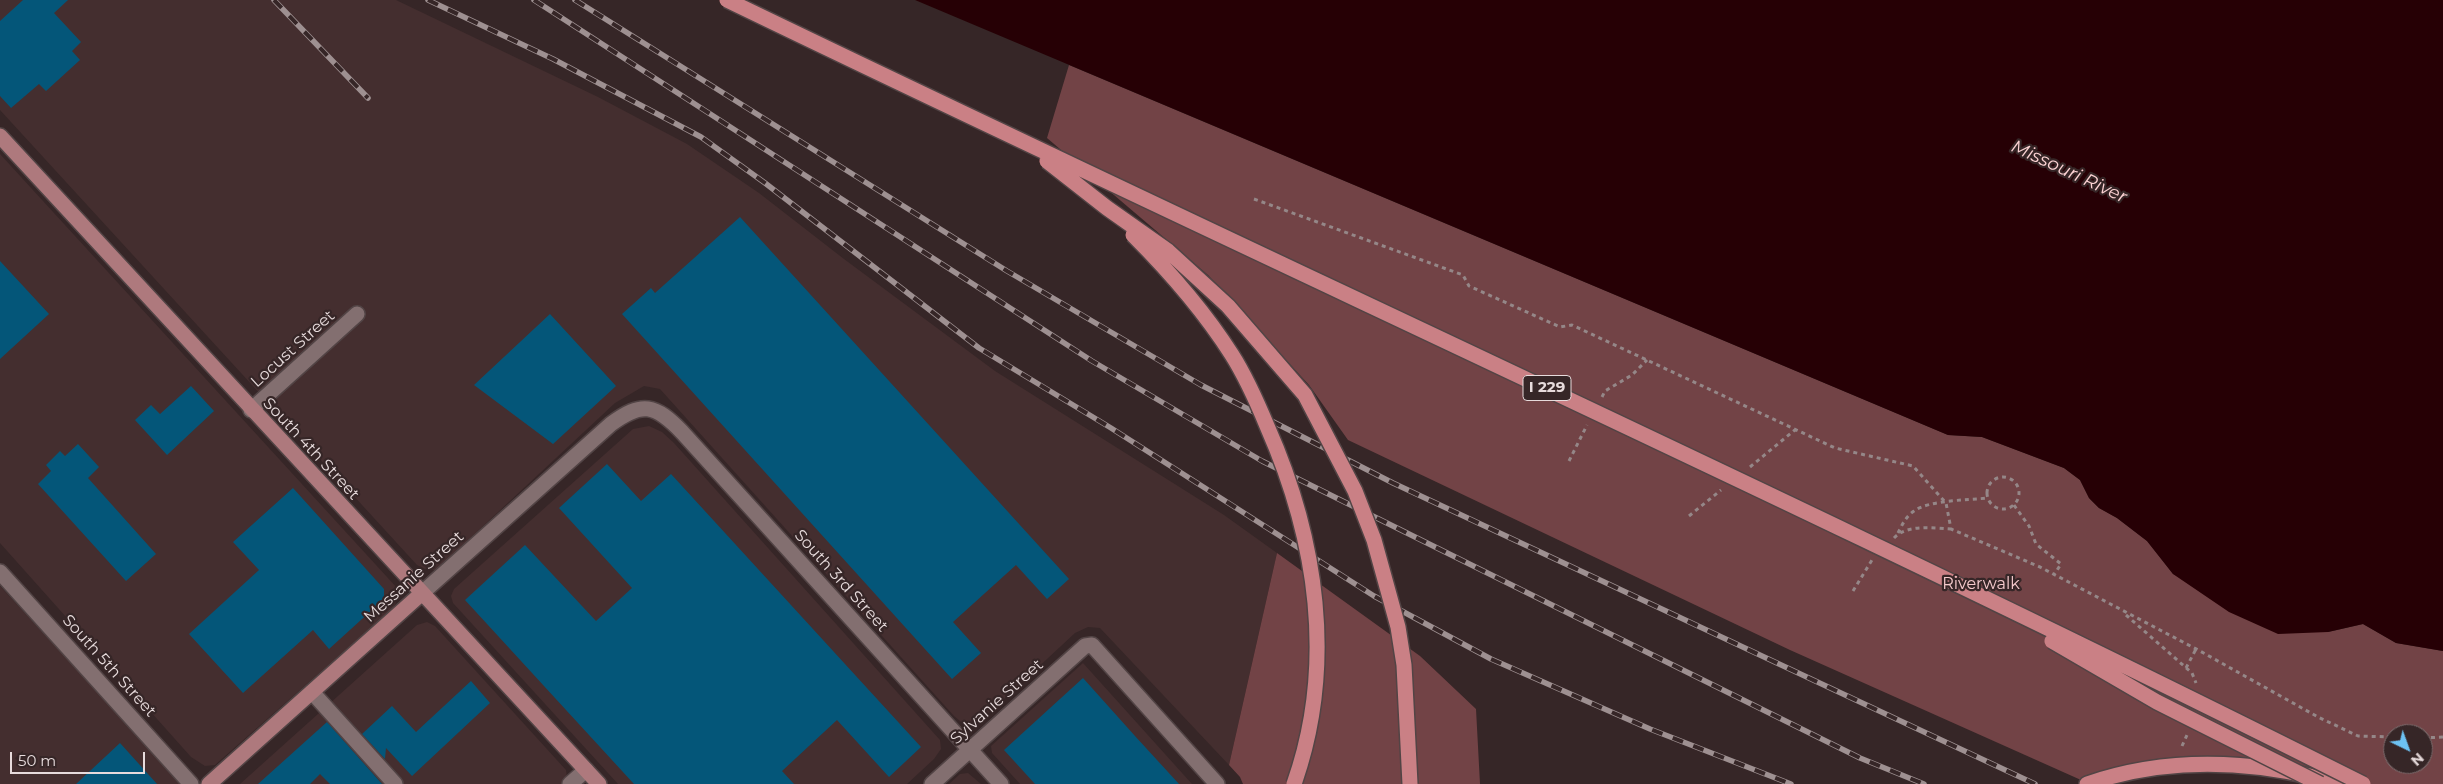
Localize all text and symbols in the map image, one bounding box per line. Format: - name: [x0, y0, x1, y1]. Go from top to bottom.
- water label: Missouri River: [2008, 136, 2130, 208]
- street label: Locust Street: [247, 306, 339, 392]
- road number: I 229: [1523, 376, 1571, 400]
- street label: South 4th Street: [259, 394, 363, 504]
- street label: South 3rd Street: [790, 526, 892, 636]
- street label: Messanie Street: [360, 527, 468, 627]
- park label: Riverwalk: [1942, 574, 2020, 594]
- street label: South 5th Street: [58, 611, 160, 721]
- street label: Sylvanie Street: [947, 655, 1047, 749]
- north arrow: [2383, 724, 2433, 774]
- scale bar: [12, 742, 148, 774]
- text: N: [2407, 749, 2428, 770]
- text: 50 m: [18, 751, 56, 770]

